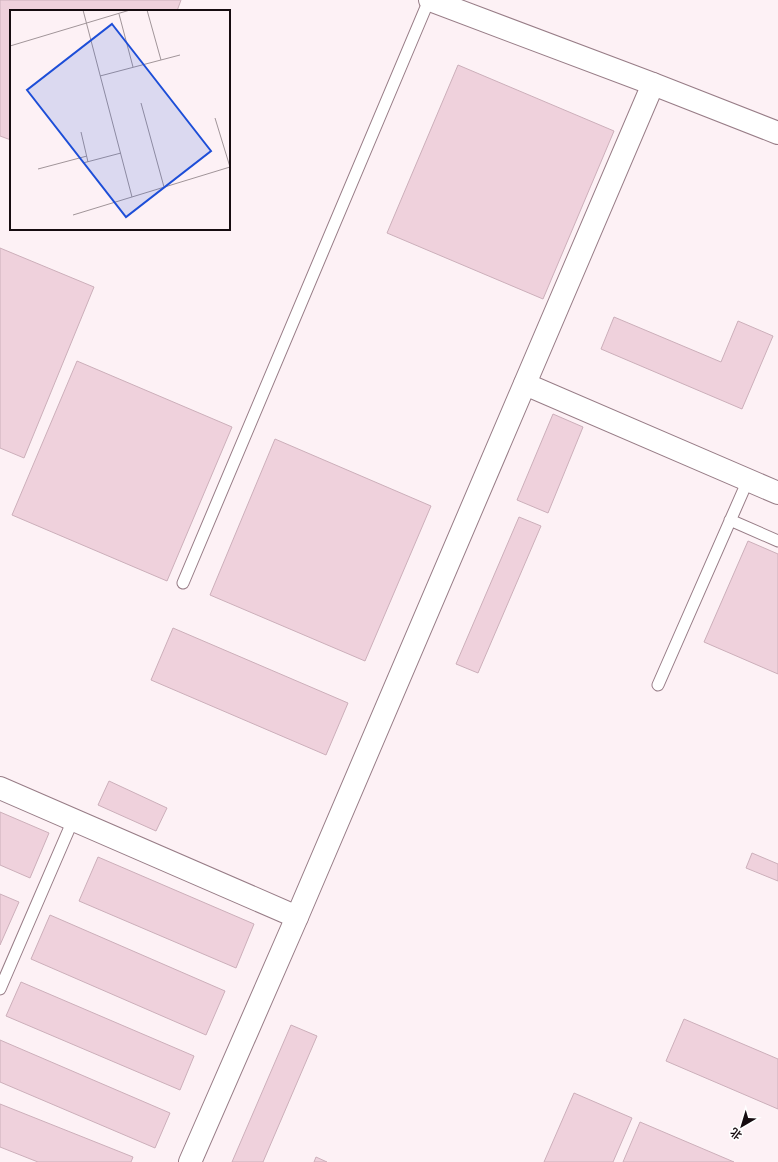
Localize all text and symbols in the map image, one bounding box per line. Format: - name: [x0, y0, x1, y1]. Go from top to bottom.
- inset map: [10, 10, 230, 230]
- north arrow: [722, 1106, 762, 1146]
- text: 北: [727, 1124, 745, 1144]

